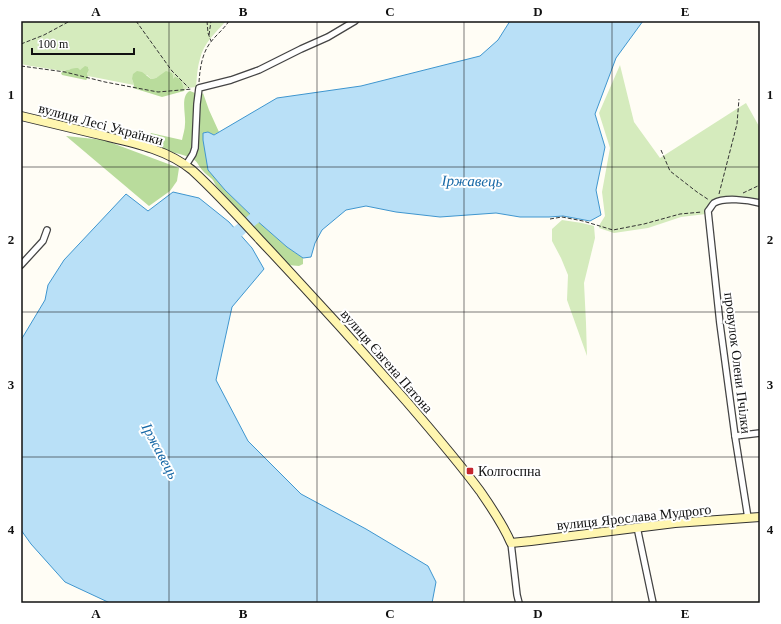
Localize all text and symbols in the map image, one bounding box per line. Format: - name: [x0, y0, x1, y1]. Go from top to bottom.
- text: A: [91, 4, 101, 19]
- text: B: [239, 4, 248, 19]
- text: C: [385, 4, 395, 19]
- text: D: [533, 4, 543, 19]
- text: E: [681, 4, 689, 19]
- scale bar: [32, 30, 134, 56]
- text: 100 m: [38, 37, 69, 51]
- text: 1: [8, 87, 14, 102]
- text: 1: [767, 87, 773, 102]
- street label: вулиця Лесі Українки: [37, 101, 165, 148]
- water label: Іржавець: [440, 172, 503, 190]
- text: 2: [8, 232, 14, 247]
- text: 2: [767, 232, 773, 247]
- street label: провулок Олени Пчілки: [721, 291, 754, 435]
- street label: вулиця Євгена Патона: [338, 307, 436, 417]
- text: 3: [8, 377, 15, 392]
- text: 3: [767, 377, 774, 392]
- water label: Іржавець: [138, 419, 181, 482]
- place label: Колгоспна: [478, 464, 541, 479]
- marker: Колгоспна: [465, 466, 475, 476]
- street label: вулиця Ярослава Мудрого: [556, 502, 712, 533]
- text: 4: [8, 522, 15, 537]
- text: 4: [767, 522, 774, 537]
- text: A: [91, 606, 101, 621]
- text: B: [239, 606, 248, 621]
- text: C: [385, 606, 395, 621]
- text: D: [533, 606, 543, 621]
- text: E: [681, 606, 689, 621]

